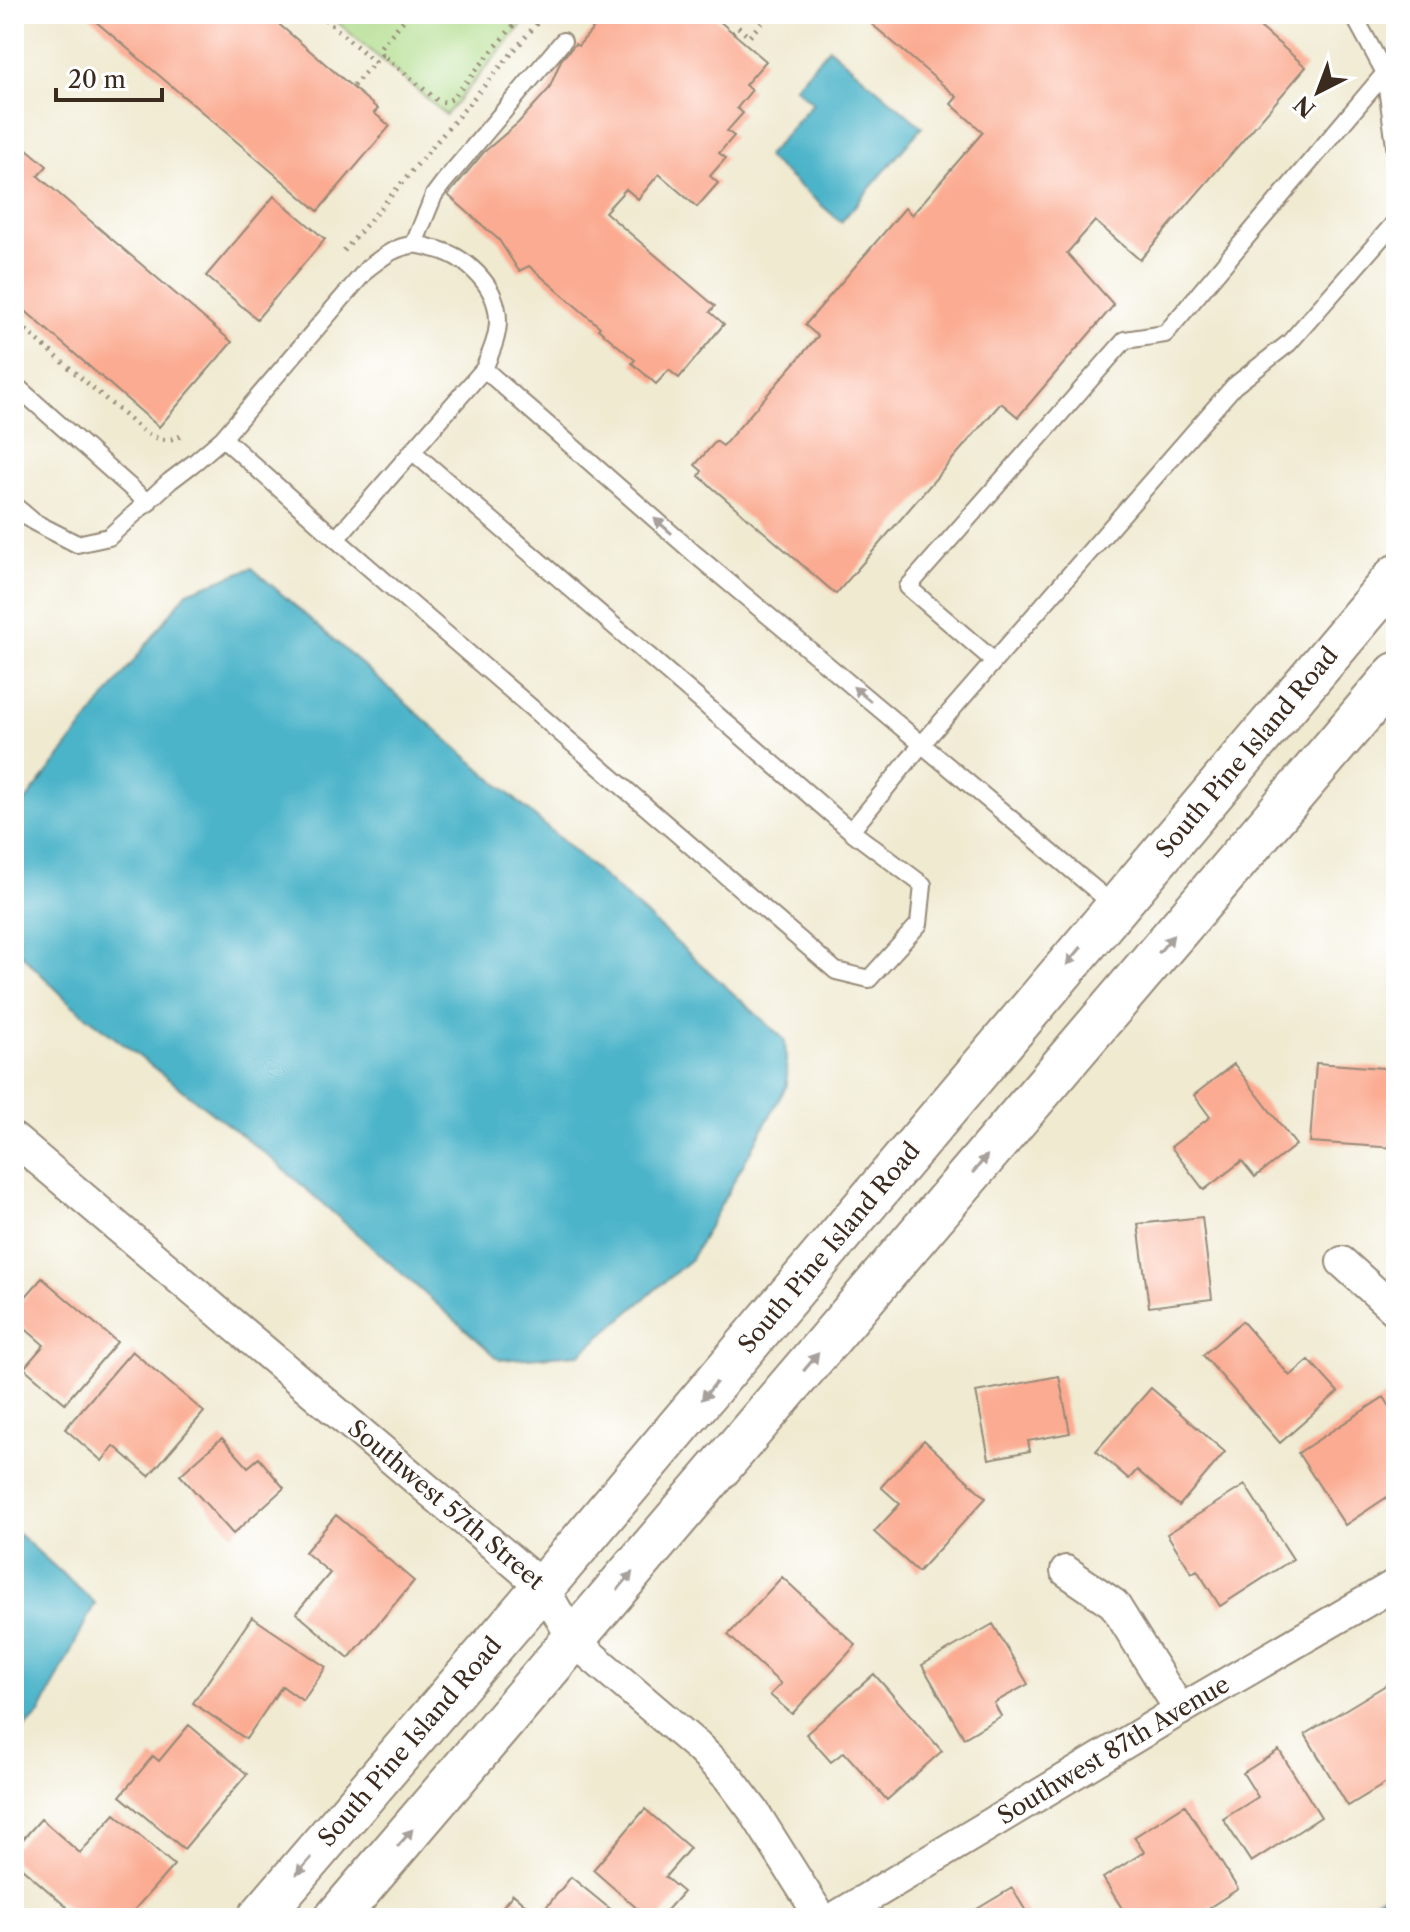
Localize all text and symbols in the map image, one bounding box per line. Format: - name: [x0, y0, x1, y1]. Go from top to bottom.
- scale bar: [56, 52, 162, 102]
- north arrow: [1278, 52, 1358, 132]
- text: 20 m: [68, 65, 126, 94]
- text: N: [1289, 90, 1321, 123]
- one-way arrow: [653, 518, 672, 536]
- street label: South Pine Island Road: [1150, 641, 1344, 863]
- one-way arrow: [852, 686, 872, 703]
- one-way arrow: [1157, 935, 1174, 955]
- one-way arrow: [1066, 946, 1083, 966]
- street label: South Pine Island Road: [732, 1136, 926, 1359]
- one-way arrow: [971, 1154, 988, 1174]
- one-way arrow: [802, 1352, 819, 1372]
- one-way arrow: [701, 1380, 718, 1400]
- street label: Southwest 57th Street: [342, 1413, 550, 1596]
- one-way arrow: [616, 1572, 633, 1592]
- street label: South Pine Island Road: [312, 1631, 508, 1852]
- street label: Southwest 87th Avenue: [992, 1669, 1234, 1830]
- one-way arrow: [396, 1828, 414, 1847]
- one-way arrow: [296, 1855, 313, 1875]

